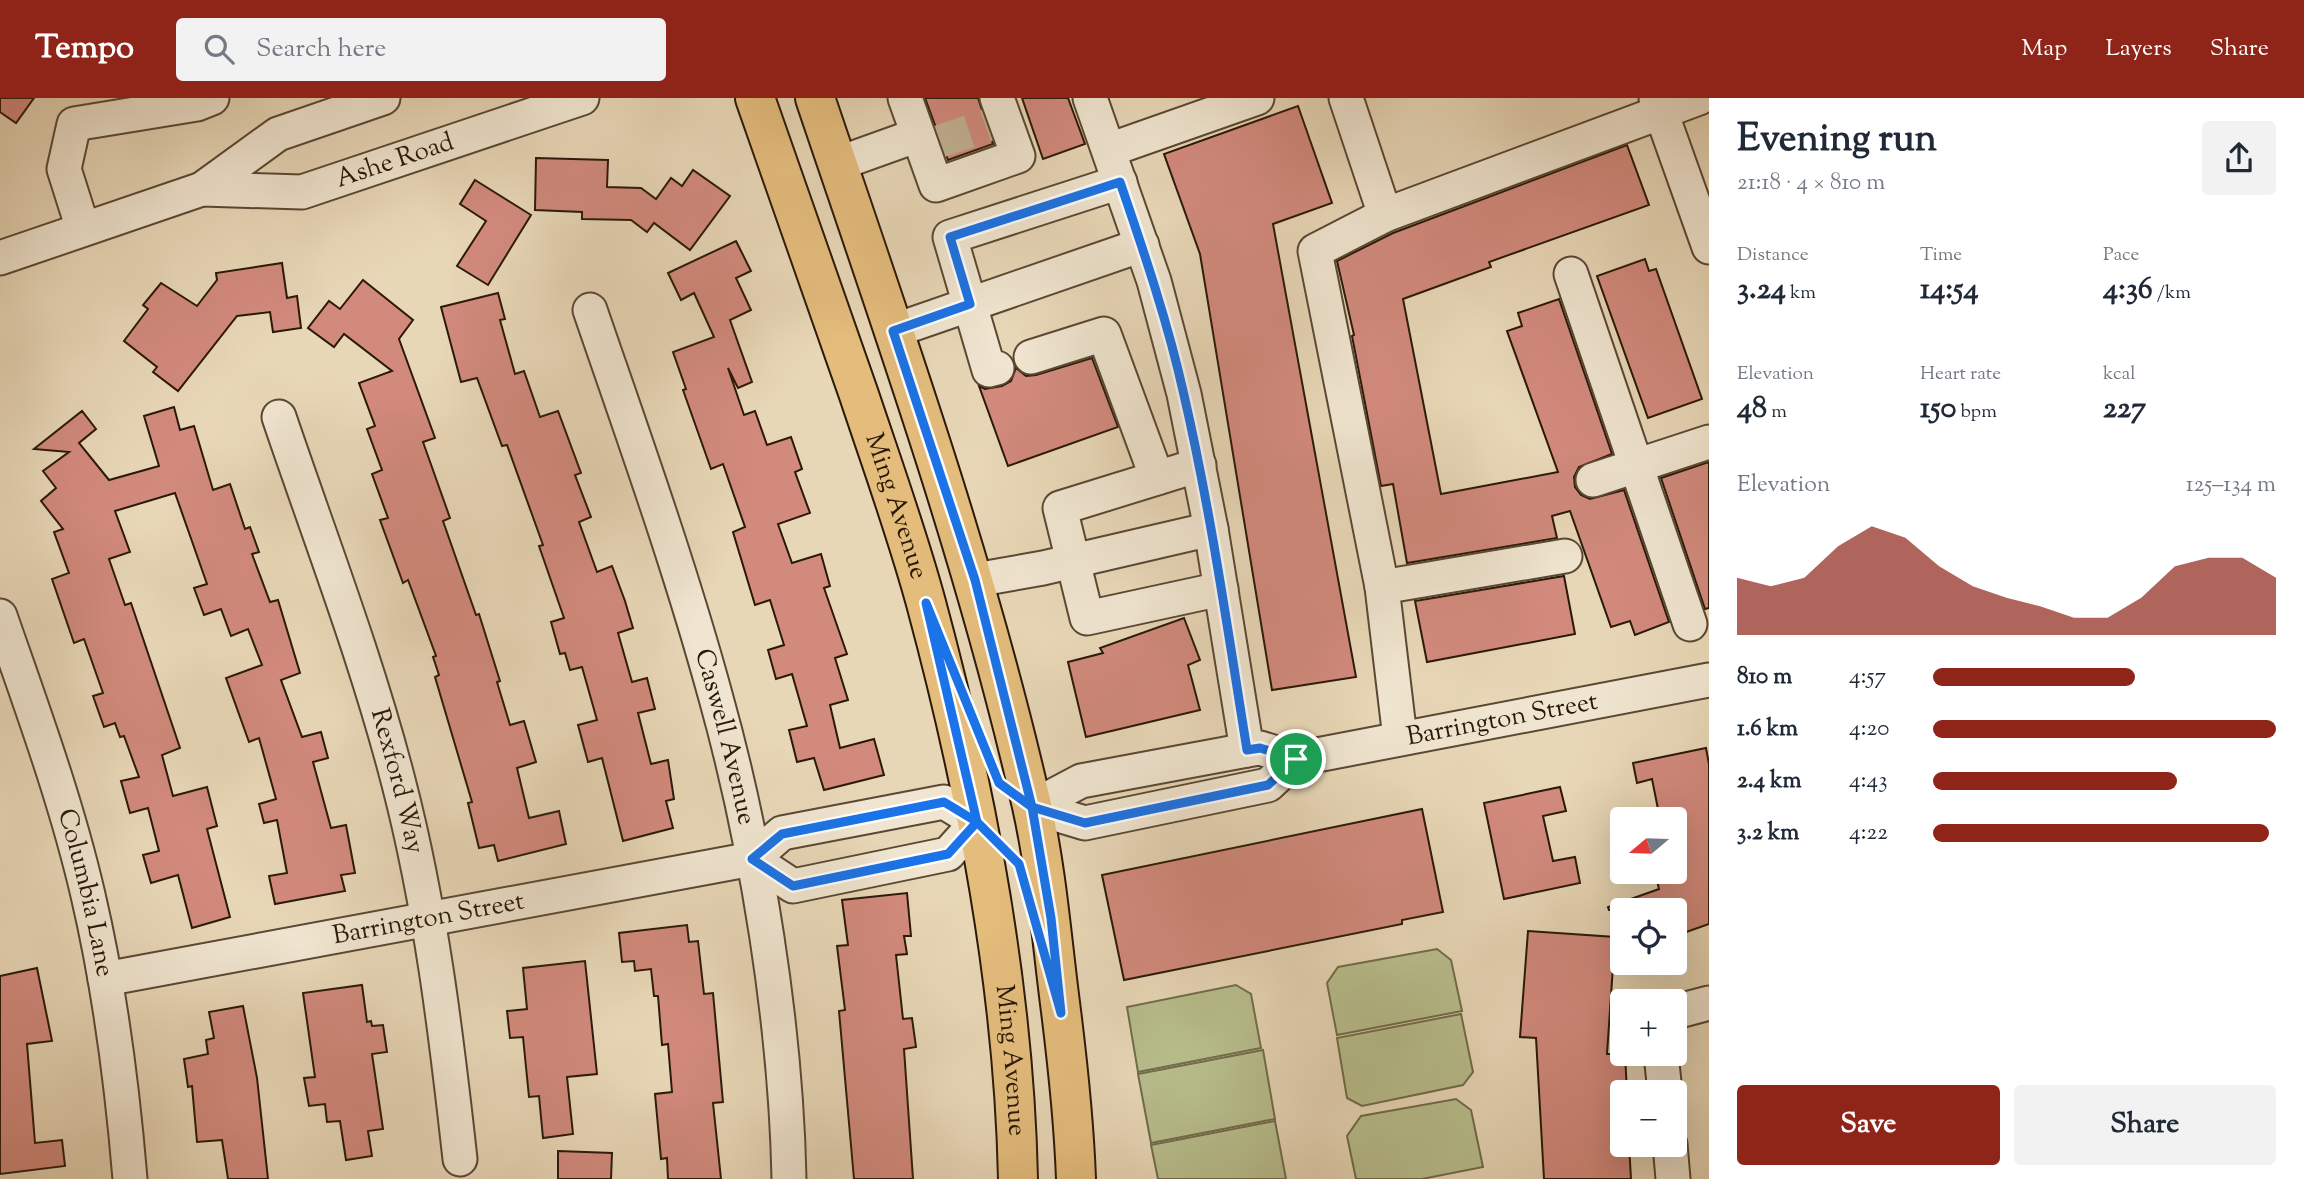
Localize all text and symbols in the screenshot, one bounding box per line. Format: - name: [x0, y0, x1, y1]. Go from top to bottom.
- search box: [176, 18, 666, 81]
- text: Tempo: [35, 25, 134, 73]
- icon: search: [200, 30, 238, 68]
- text: Search here: [256, 31, 386, 68]
- text: Map: [2021, 32, 2067, 66]
- text: Layers: [2105, 32, 2172, 66]
- text: Share: [2210, 32, 2269, 66]
- text: Evening run: [1737, 114, 1937, 168]
- button: share: [2202, 121, 2276, 195]
- street label: Ashe Road: [331, 124, 459, 198]
- text: 21:18 · 4 × 810 m: [1737, 167, 1885, 200]
- text: Distance: [1737, 242, 1809, 269]
- text: Time: [1920, 242, 1962, 269]
- text: Pace: [2103, 242, 2139, 269]
- text: 3.24: [1737, 269, 1786, 312]
- text: 14:54: [1920, 269, 1979, 312]
- text: 4:36: [2103, 269, 2153, 312]
- text: km: [1786, 280, 1816, 307]
- text: /km: [2153, 280, 2191, 307]
- text: Elevation: [1737, 361, 1814, 388]
- text: Heart rate: [1920, 361, 2001, 388]
- text: kcal: [2103, 361, 2136, 388]
- text: 48: [1737, 388, 1767, 431]
- text: 150: [1920, 388, 1956, 431]
- text: 227: [2103, 388, 2146, 431]
- text: m: [1767, 399, 1787, 426]
- text: bpm: [1956, 399, 1997, 426]
- street label: Ming Avenue: [855, 428, 937, 584]
- text: Elevation: [1737, 469, 1830, 502]
- text: 125–134 m: [2186, 469, 2276, 502]
- street label: Caswell Avenue: [685, 644, 765, 828]
- text: 810 m: [1737, 661, 1792, 694]
- text: 4:57: [1849, 661, 1886, 694]
- street label: Barrington Street: [1403, 683, 1601, 756]
- street label: Rexford Way: [360, 704, 433, 857]
- text: 1.6 km: [1737, 713, 1798, 746]
- text: 4:20: [1849, 713, 1890, 746]
- pin: [1266, 729, 1326, 789]
- icon: arrive: [1277, 740, 1315, 778]
- text: 2.4 km: [1737, 765, 1802, 798]
- text: 4:43: [1849, 765, 1887, 798]
- street label: Columbia Lane: [47, 804, 123, 980]
- north arrow: [1610, 807, 1687, 884]
- map controls: [1610, 807, 1687, 1157]
- text: 3.2 km: [1737, 817, 1799, 850]
- text: 4:22: [1849, 817, 1888, 850]
- street label: Barrington Street: [330, 883, 527, 955]
- button: locate: [1610, 898, 1687, 975]
- street label: Ming Avenue: [985, 983, 1035, 1137]
- button: +: [1610, 989, 1687, 1066]
- button: −: [1610, 1080, 1687, 1157]
- button: Save: [1737, 1085, 2000, 1165]
- button: Share: [2014, 1085, 2276, 1165]

